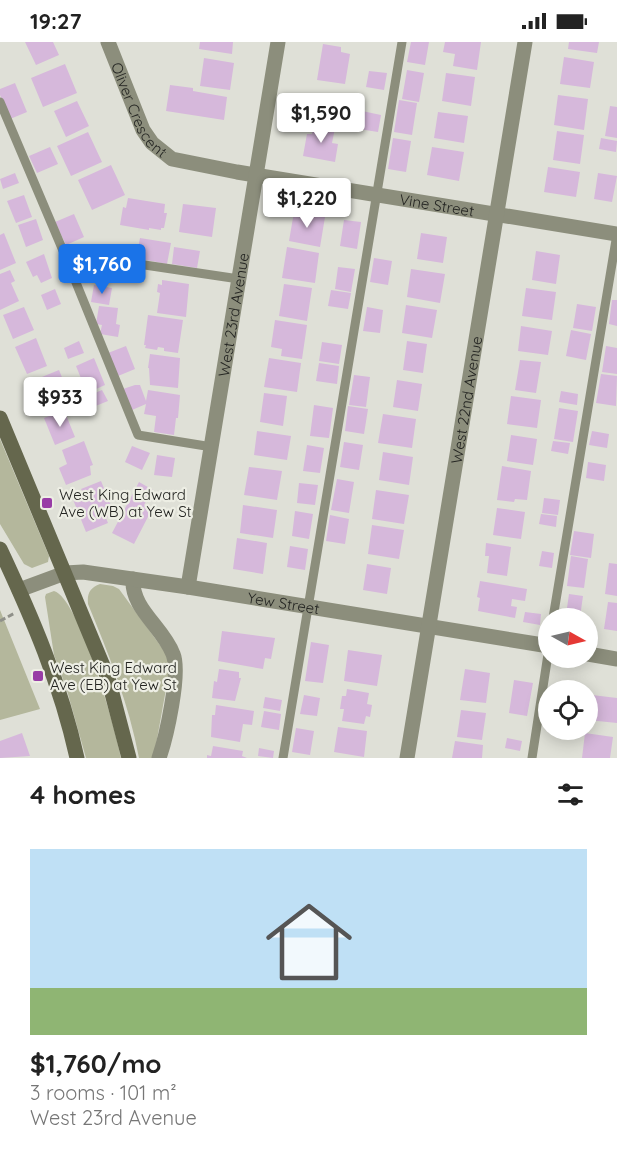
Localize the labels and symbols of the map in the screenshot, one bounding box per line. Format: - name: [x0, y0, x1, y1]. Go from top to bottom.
- street label: Oliver Crescent: [107, 59, 171, 161]
- pin: $1,590: [272, 93, 370, 144]
- pin: $1,220: [258, 178, 356, 229]
- street label: Vine Street: [398, 189, 476, 220]
- pin: $1,760: [53, 244, 151, 295]
- street label: West 23rd Avenue: [213, 251, 253, 378]
- street label: West 22nd Avenue: [446, 335, 486, 465]
- pin: $933: [24, 377, 96, 428]
- place label: West King Edward Ave (WB) at Yew St: [59, 485, 192, 521]
- marker: West King Edward Ave (WB) at Yew St: [40, 496, 54, 510]
- street label: Yew Street: [246, 587, 321, 618]
- north arrow: [538, 608, 598, 668]
- place label: West King Edward Ave (EB) at Yew St: [50, 658, 177, 694]
- marker: West King Edward Ave (EB) at Yew St: [31, 669, 45, 683]

